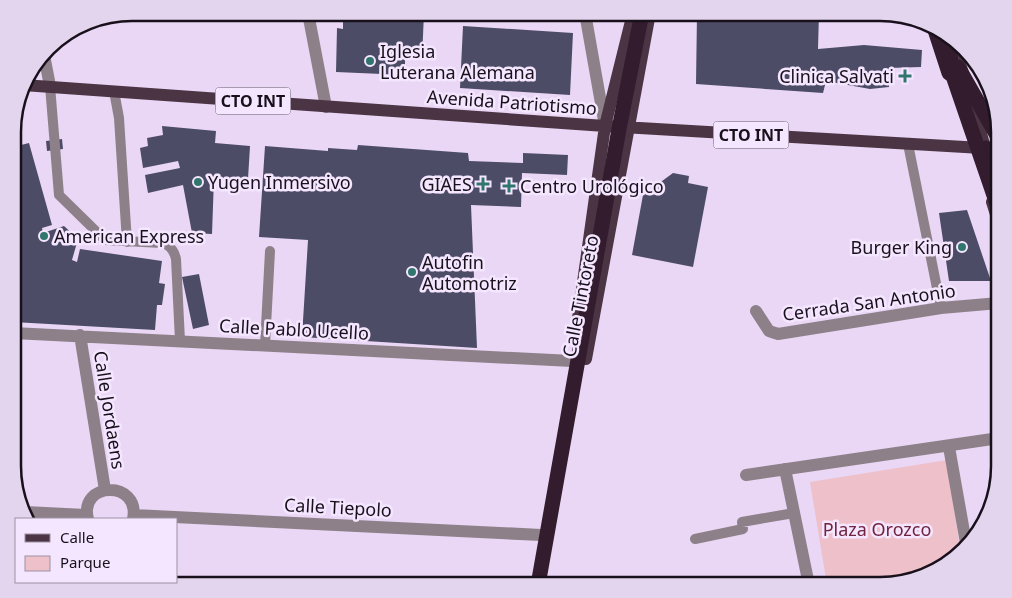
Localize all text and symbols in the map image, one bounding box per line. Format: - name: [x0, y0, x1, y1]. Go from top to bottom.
- place label: Iglesia Luterana Alemana: [380, 39, 535, 84]
- marker: Iglesia Luterana Alemana: [364, 55, 376, 67]
- place label: Clinica Salvati: [779, 64, 894, 88]
- marker: Clinica Salvati: [898, 69, 912, 83]
- street label: Avenida Patriotismo: [426, 84, 598, 120]
- road number: CTO INT: [216, 88, 290, 114]
- road number: CTO INT: [714, 122, 788, 148]
- place label: Yugen Inmersivo: [208, 170, 351, 194]
- place label: GIAES: [421, 172, 472, 196]
- place label: Centro Urológico: [520, 174, 664, 198]
- marker: Yugen Inmersivo: [192, 176, 204, 188]
- marker: GIAES: [476, 177, 490, 191]
- marker: Centro Urológico: [502, 179, 516, 193]
- place label: American Express: [54, 224, 204, 248]
- marker: American Express: [38, 230, 50, 242]
- street label: Calle Tintoreto: [556, 233, 604, 359]
- place label: Burger King: [851, 235, 952, 259]
- marker: Burger King: [956, 241, 968, 253]
- place label: Autofin Automotriz: [422, 250, 517, 295]
- marker: Autofin Automotriz: [406, 266, 418, 278]
- street label: Cerrada San Antonio: [781, 278, 957, 326]
- street label: Calle Pablo Ucello: [218, 313, 370, 345]
- street label: Calle Jordaens: [89, 349, 131, 471]
- street label: Calle Tiepolo: [283, 492, 393, 522]
- park label: Plaza Orozco: [823, 517, 931, 541]
- legend: [15, 518, 178, 583]
- text: Calle: [60, 527, 94, 547]
- text: Parque: [60, 552, 110, 572]

